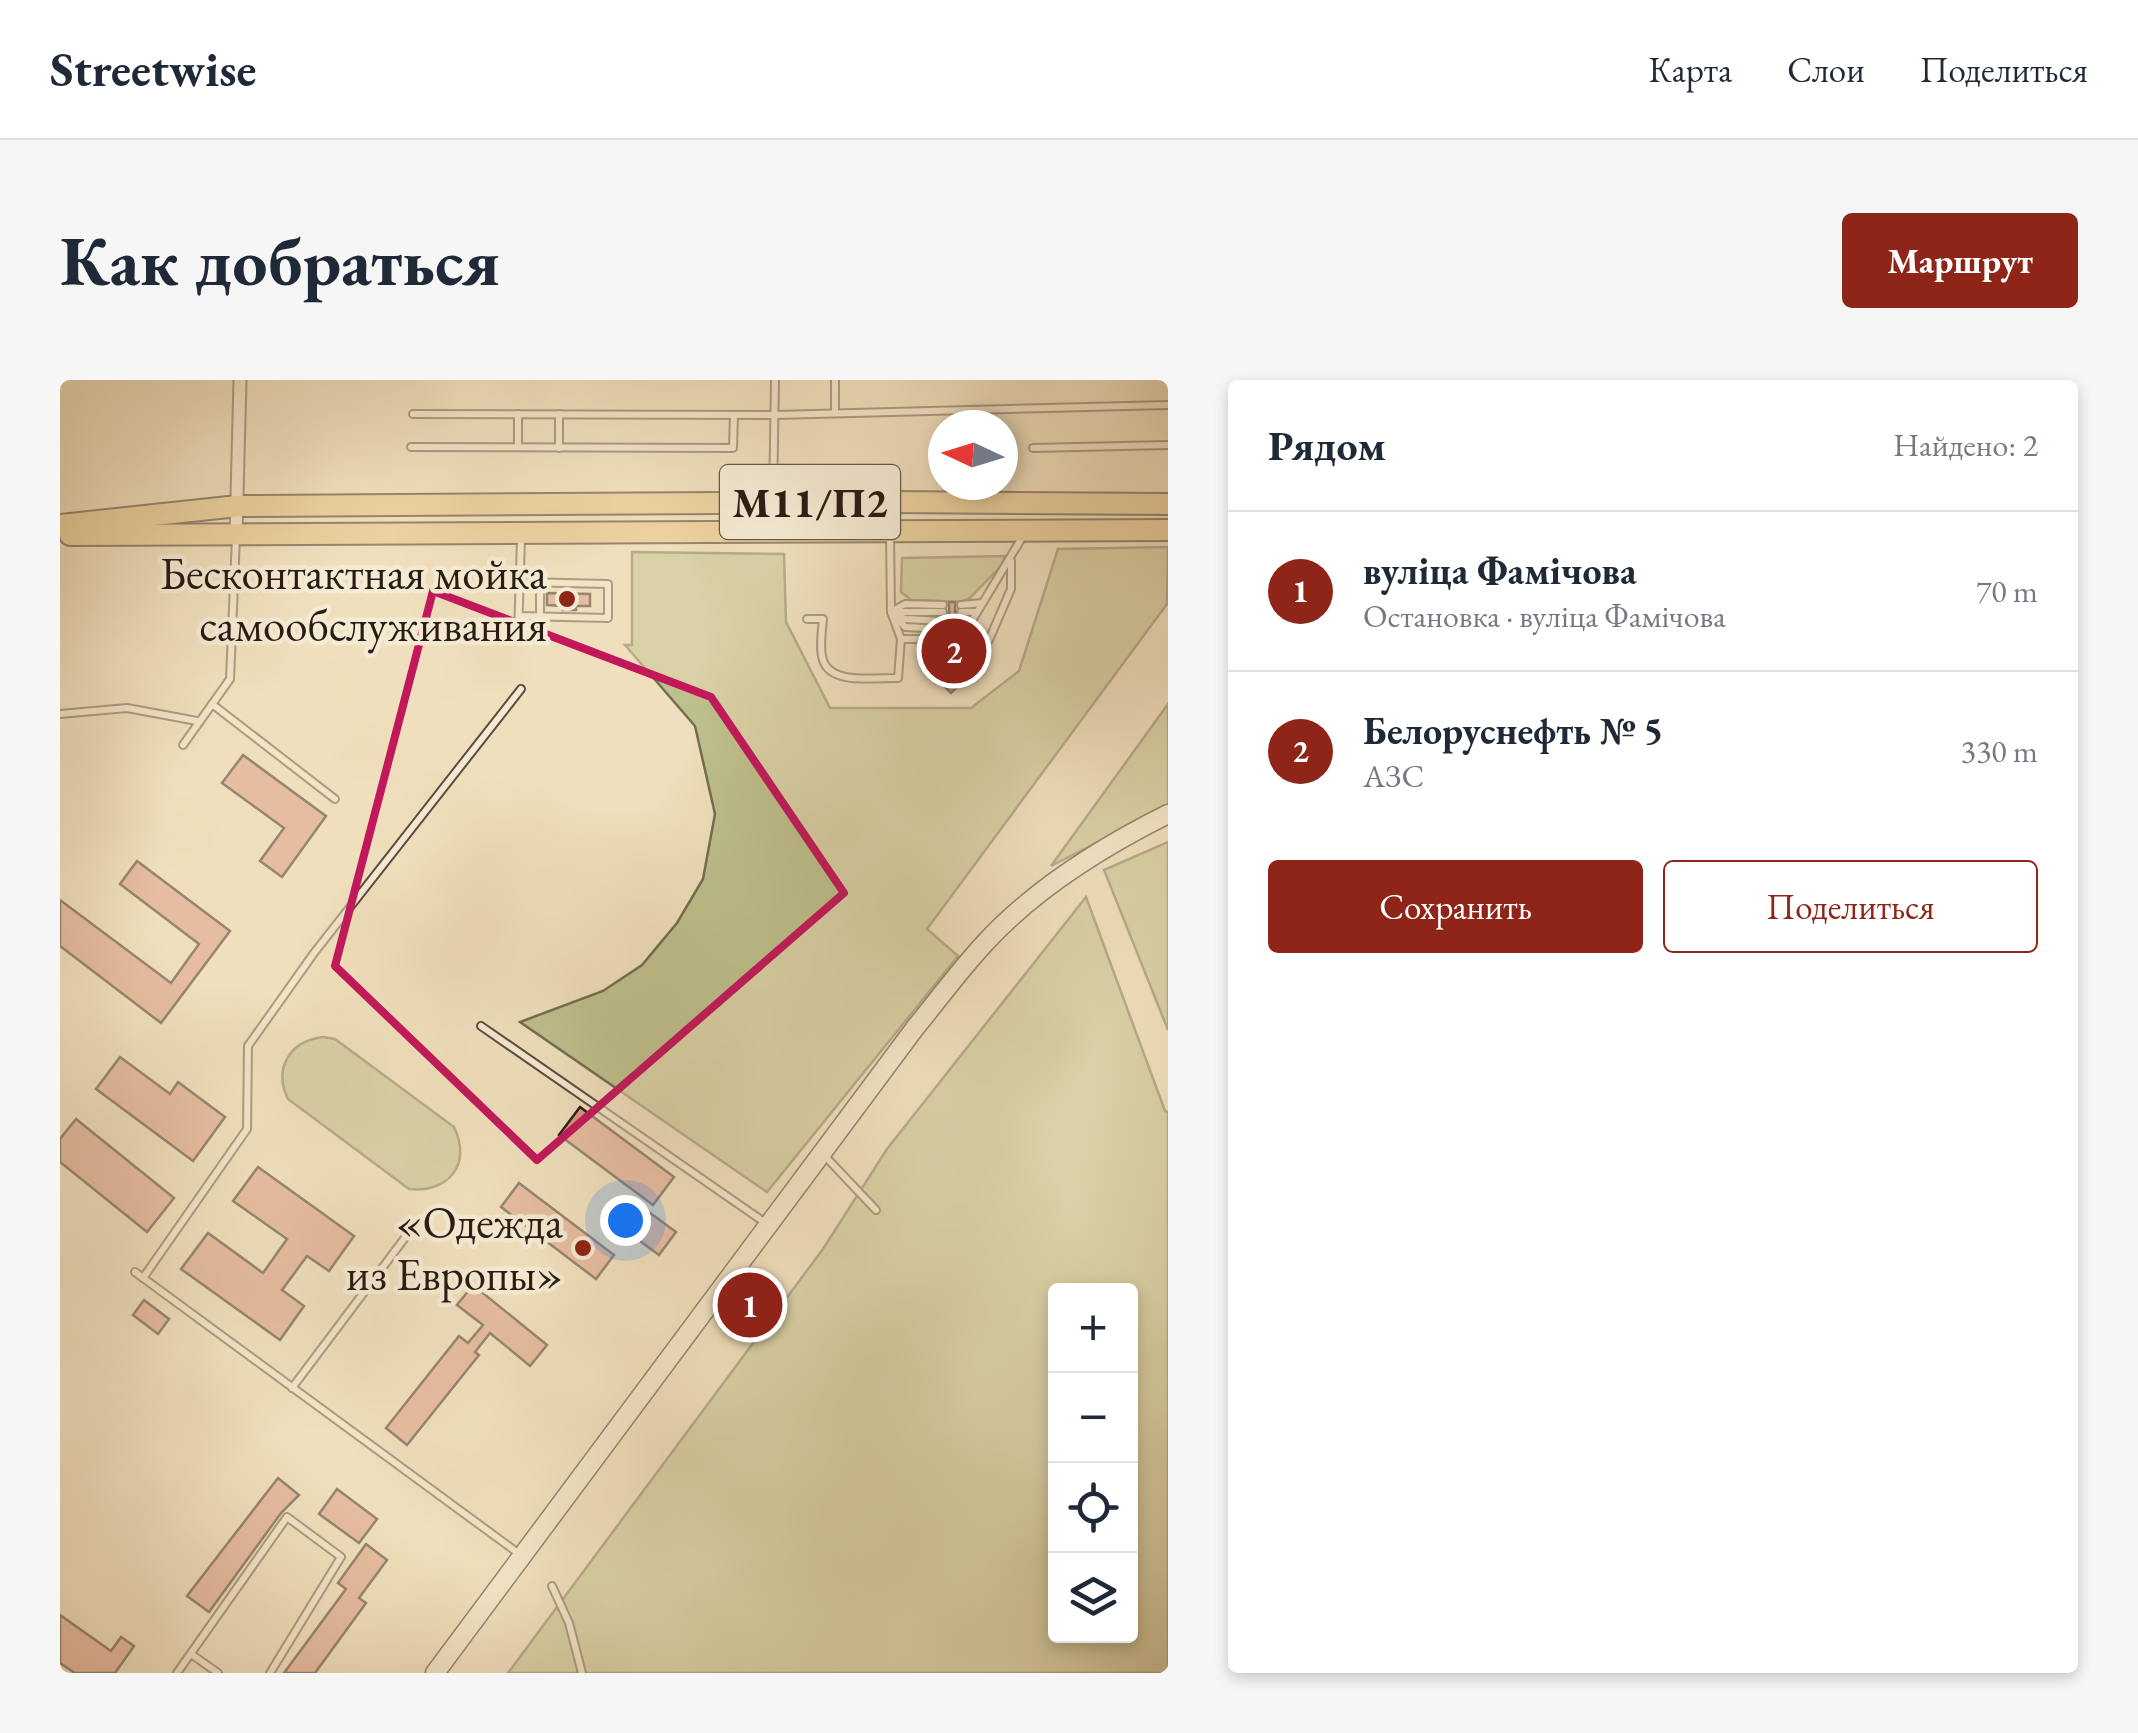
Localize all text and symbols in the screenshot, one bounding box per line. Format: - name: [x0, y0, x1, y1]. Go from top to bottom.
- text: Streetwise: [50, 38, 257, 100]
- text: Карта: [1649, 47, 1732, 92]
- text: Слои: [1787, 47, 1865, 92]
- text: Поделиться: [1920, 47, 2088, 92]
- button: Маршрут: [1842, 213, 2078, 308]
- text: Как добраться: [60, 215, 500, 306]
- north arrow: [928, 410, 1018, 500]
- text: Рядом: [1268, 418, 1386, 473]
- text: Найдено: 2: [1893, 424, 2038, 466]
- road number: М11/П2: [720, 465, 900, 539]
- place label: Бесконтактная мойка самообслуживания: [160, 544, 547, 654]
- text: вуліца Фамічова: [1363, 546, 1637, 595]
- text: 1: [1292, 570, 1309, 612]
- text: 70 m: [1976, 570, 2038, 612]
- marker: Бесконтактная мойка самообслуживания: [556, 588, 578, 610]
- text: Остановка · вуліца Фамічова: [1363, 595, 1726, 637]
- pin: 2: [922, 614, 986, 688]
- text: Белоруснефть № 5: [1363, 706, 1663, 755]
- text: 2: [1292, 730, 1309, 772]
- text: 330 m: [1961, 730, 2038, 772]
- text: АЗС: [1363, 755, 1424, 797]
- button: Сохранить: [1268, 860, 1643, 953]
- button: Поделиться: [1663, 860, 2038, 953]
- place label: «Одежда из Европы»: [346, 1193, 563, 1303]
- your location: [600, 1195, 651, 1246]
- marker: «Одежда из Европы»: [572, 1237, 594, 1259]
- pin: 1: [718, 1268, 782, 1342]
- map controls: [1048, 1283, 1138, 1643]
- button: +: [1048, 1283, 1138, 1373]
- button: −: [1048, 1373, 1138, 1463]
- button: locate: [1048, 1463, 1138, 1553]
- button: layers: [1048, 1553, 1138, 1643]

